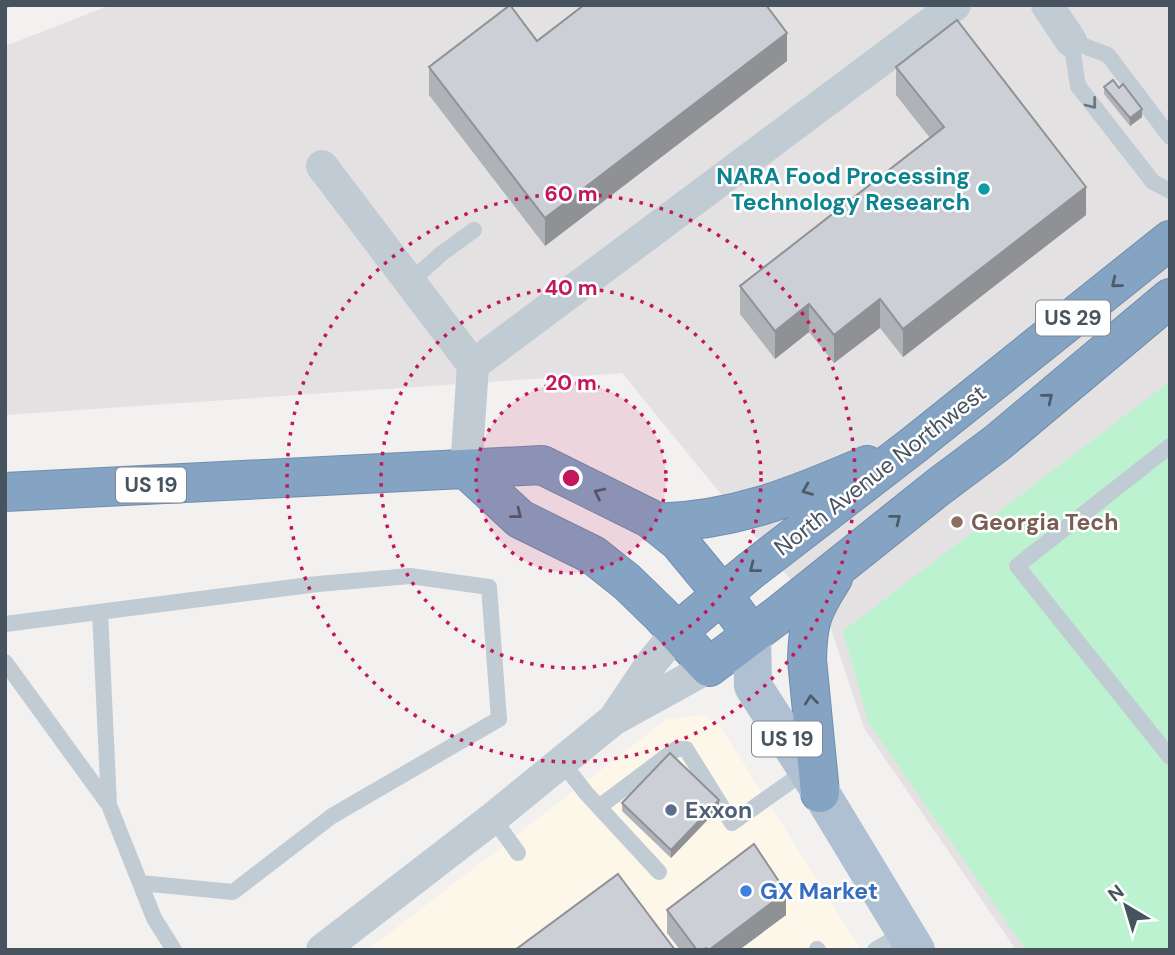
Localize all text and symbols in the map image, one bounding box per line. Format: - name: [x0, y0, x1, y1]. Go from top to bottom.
- one-way arrow: [1083, 96, 1096, 109]
- place label: NARA Food Processing Technology Research: [716, 161, 970, 217]
- text: 60 m: [545, 180, 597, 208]
- marker: NARA Food Processing Technology Research: [976, 181, 992, 197]
- text: 40 m: [544, 274, 598, 302]
- one-way arrow: [1112, 275, 1125, 287]
- road number: US 29: [1036, 300, 1110, 336]
- text: 20 m: [545, 369, 597, 397]
- street label: North Avenue Northwest: [768, 378, 992, 562]
- one-way arrow: [1041, 393, 1053, 406]
- centre of rings: [559, 466, 583, 490]
- road number: US 19: [116, 468, 186, 503]
- one-way arrow: [802, 482, 814, 496]
- one-way arrow: [594, 488, 606, 502]
- one-way arrow: [509, 506, 521, 519]
- place label: Georgia Tech: [971, 507, 1118, 537]
- marker: Georgia Tech: [949, 514, 965, 530]
- one-way arrow: [889, 515, 901, 528]
- one-way arrow: [749, 560, 762, 573]
- one-way arrow: [804, 695, 819, 706]
- road number: US 19: [752, 722, 822, 756]
- place label: Exxon: [685, 795, 752, 825]
- marker: Exxon: [663, 802, 679, 818]
- north arrow: [1091, 871, 1161, 941]
- place label: GX Market: [760, 876, 878, 906]
- text: N: [1103, 879, 1129, 907]
- marker: GX Market: [738, 883, 754, 899]

